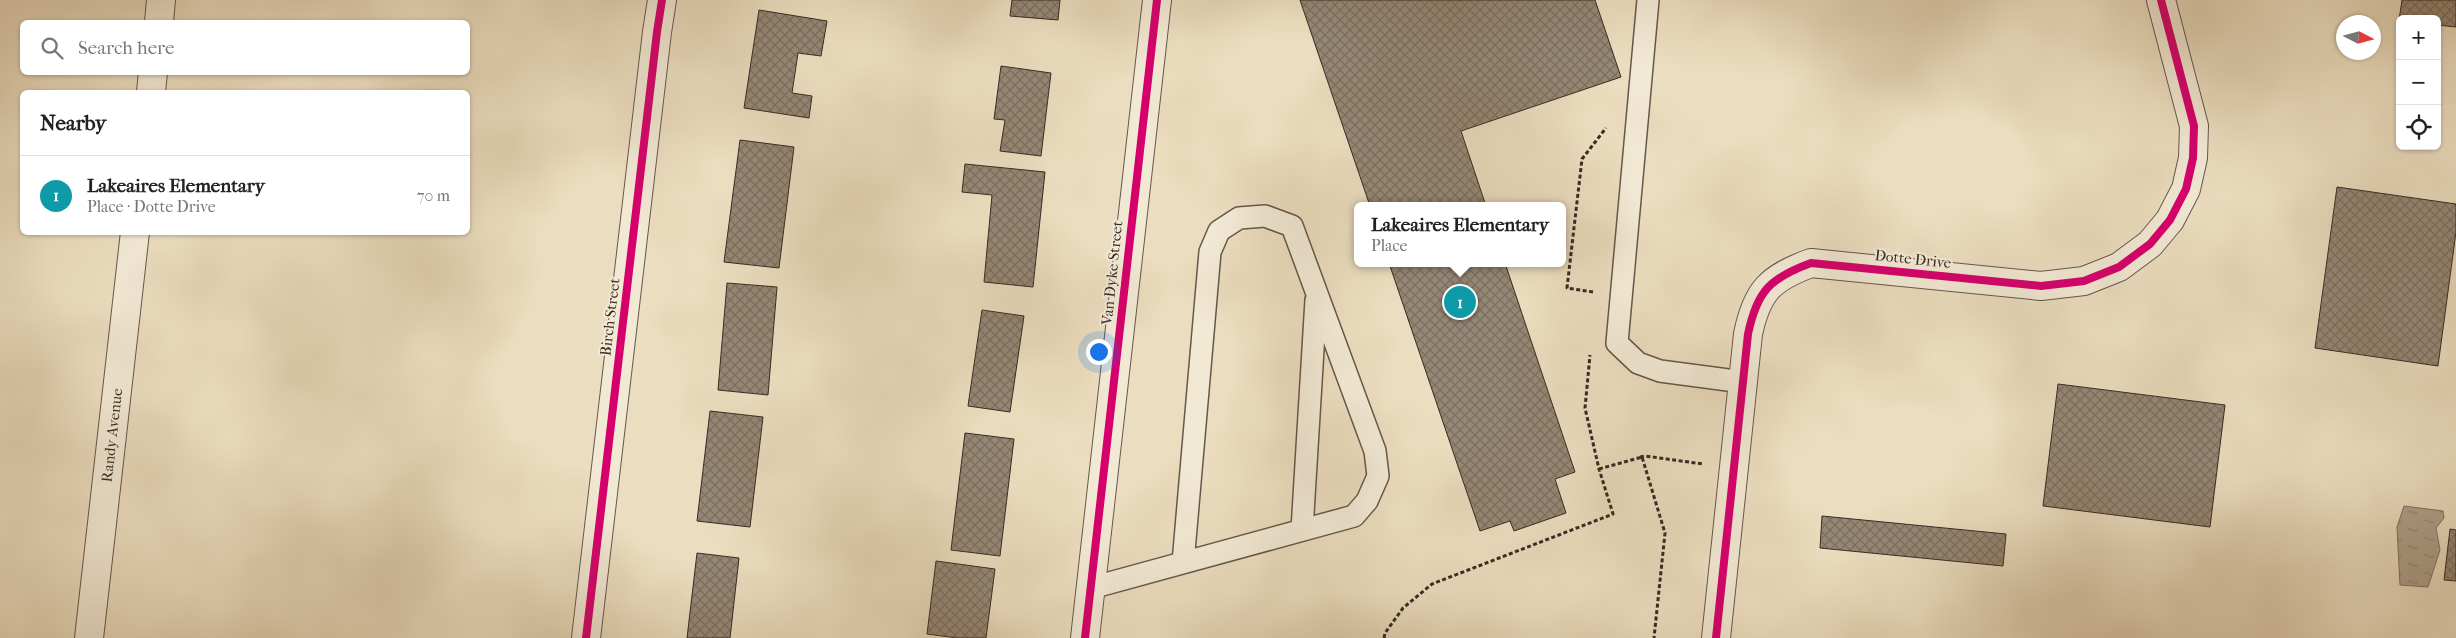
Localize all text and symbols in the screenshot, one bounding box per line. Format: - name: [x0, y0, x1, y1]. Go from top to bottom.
- north arrow: [2336, 15, 2381, 60]
- map controls: [2396, 15, 2441, 150]
- button: +: [2396, 15, 2441, 60]
- search box: [20, 20, 470, 75]
- icon: search: [38, 34, 66, 62]
- text: Search here: [78, 37, 174, 59]
- button: −: [2396, 60, 2441, 105]
- button: locate: [2396, 105, 2441, 150]
- text: Nearby: [40, 111, 106, 135]
- text: Lakeaires Elementary: [87, 175, 265, 197]
- text: 1: [53, 186, 59, 205]
- text: 70 m: [417, 186, 450, 205]
- text: Place · Dotte Drive: [87, 197, 216, 216]
- popup: [1354, 202, 1566, 267]
- text: Lakeaires Elementary: [1371, 214, 1549, 236]
- street label: Van Dyke Street: [1097, 219, 1126, 327]
- text: Place: [1371, 236, 1407, 255]
- street label: Dotte Drive: [1874, 246, 1953, 272]
- street label: Birch Street: [596, 276, 624, 357]
- pin: 1: [1444, 283, 1476, 321]
- your location: [1086, 339, 1112, 365]
- street label: Randy Avenue: [98, 387, 126, 483]

